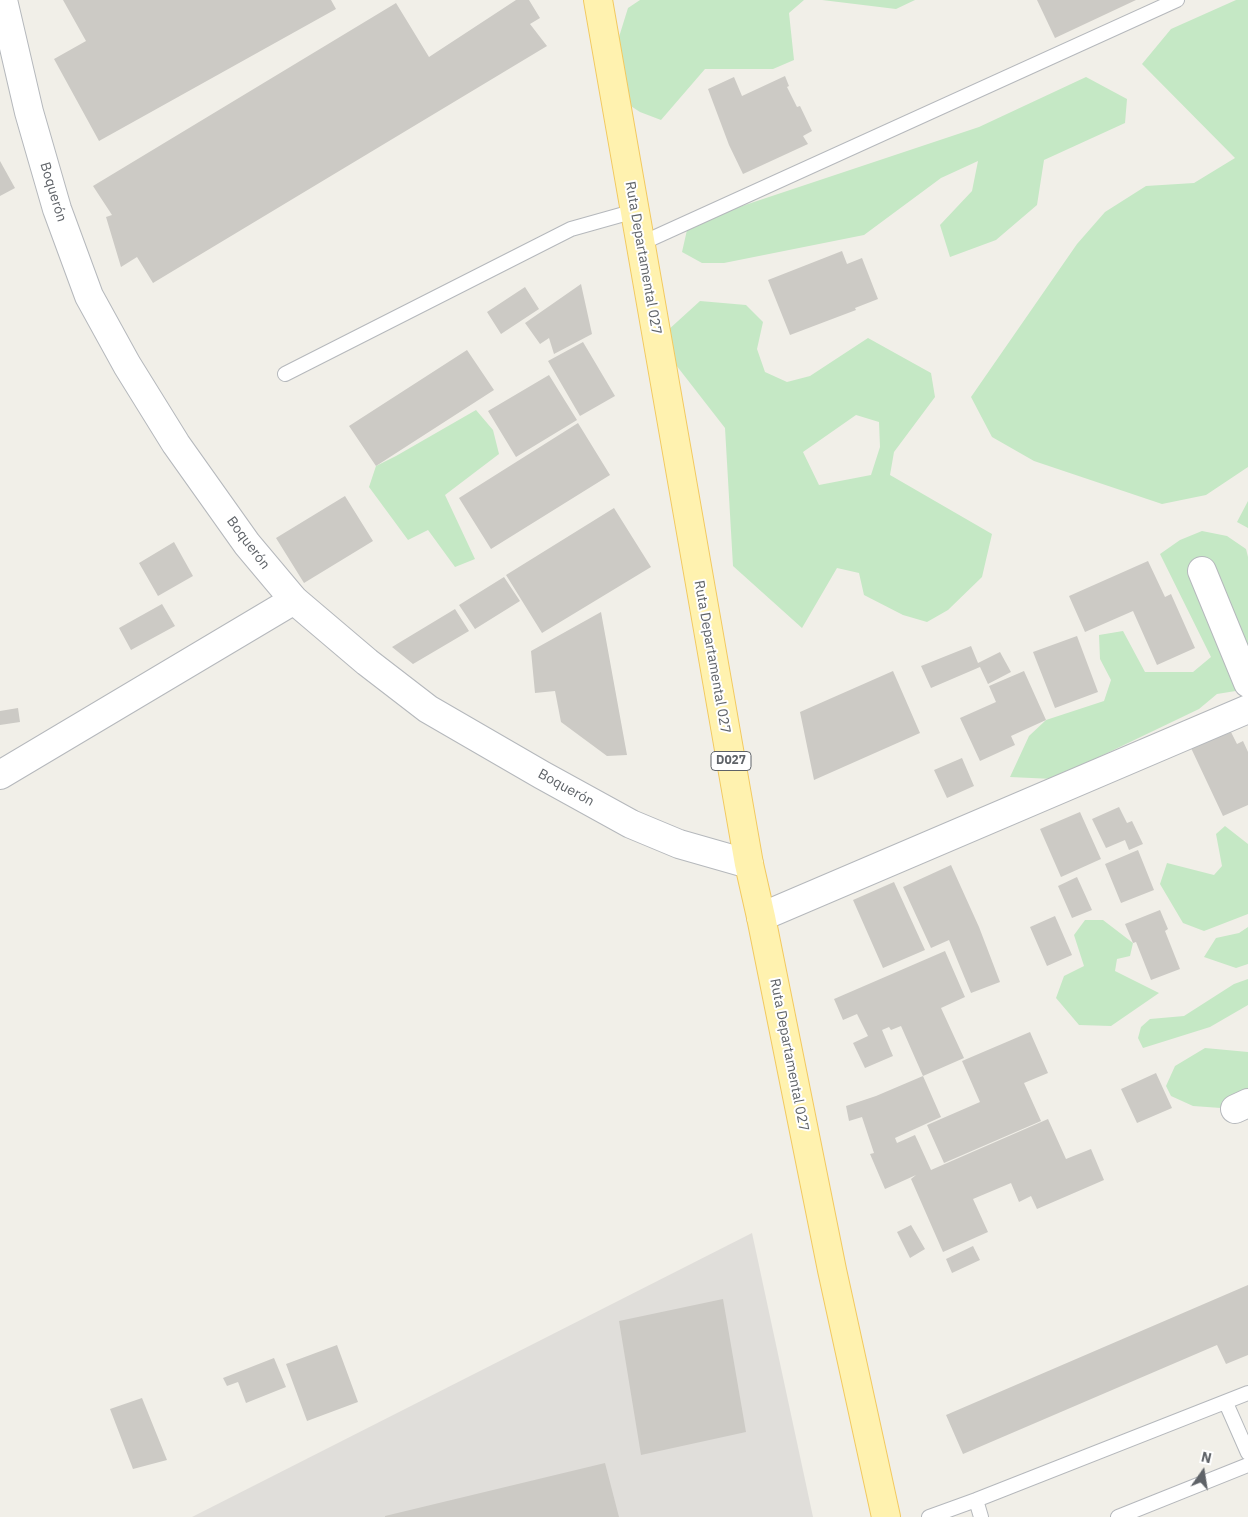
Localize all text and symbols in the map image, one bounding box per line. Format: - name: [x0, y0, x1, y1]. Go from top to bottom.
- street label: Boquerón: [36, 160, 70, 224]
- street label: Ruta Departamental 027: [621, 180, 665, 336]
- street label: Boquerón: [223, 513, 273, 573]
- street label: Ruta Departamental 027: [690, 579, 734, 735]
- road number: D027: [711, 751, 751, 770]
- street label: Boquerón: [535, 766, 597, 810]
- street label: Ruta Departamental 027: [766, 977, 812, 1133]
- north arrow: [1178, 1447, 1228, 1497]
- text: N: [1199, 1447, 1213, 1467]

